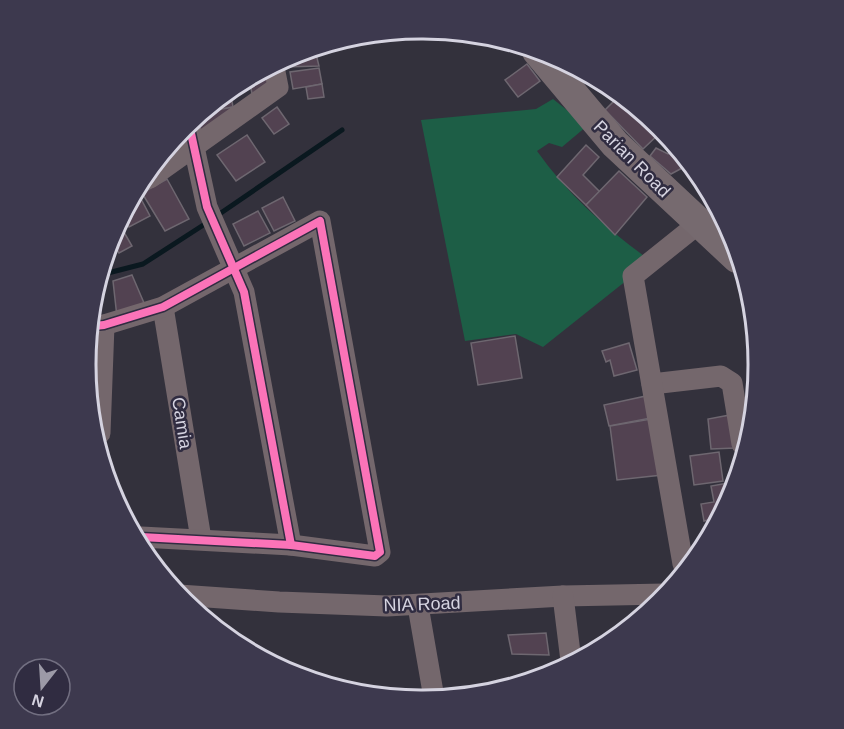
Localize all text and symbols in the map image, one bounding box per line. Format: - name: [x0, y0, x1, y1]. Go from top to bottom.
- street label: Parian Road: [590, 117, 674, 201]
- street label: Camia: [168, 396, 196, 451]
- street label: NIA Road: [383, 593, 461, 615]
- north arrow: [12, 657, 72, 717]
- text: N: [30, 691, 46, 711]

